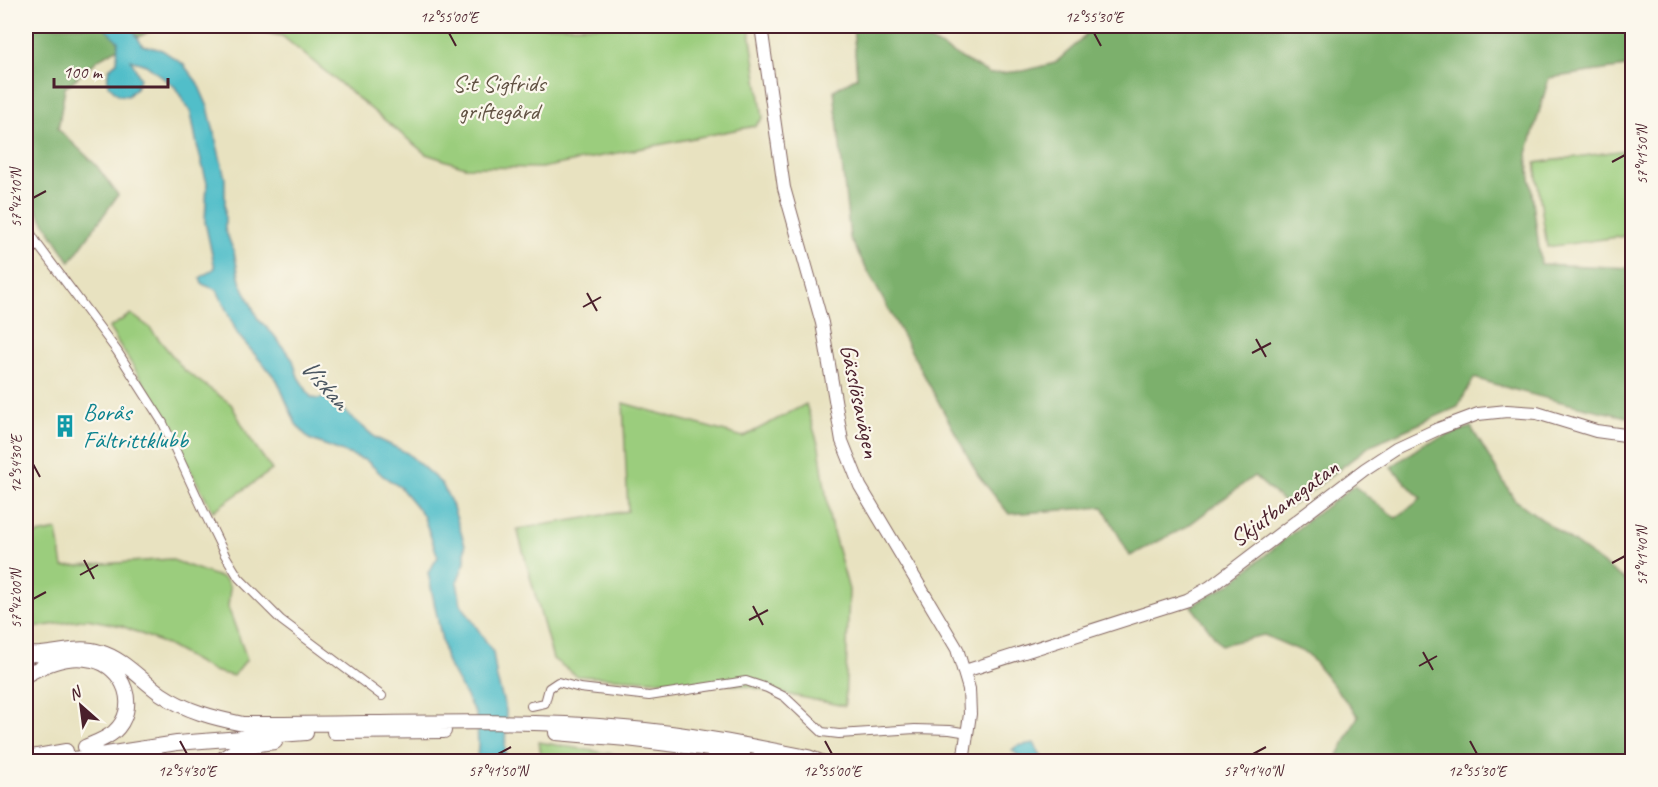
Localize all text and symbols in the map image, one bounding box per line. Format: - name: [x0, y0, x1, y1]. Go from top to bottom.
- text: 12°55'00"E: [420, 8, 480, 27]
- text: 12°55'30"E: [1065, 8, 1125, 27]
- scale bar: [54, 51, 168, 89]
- text: 100 m: [63, 61, 104, 83]
- park label: S:t Sigfrids griftegård: [452, 68, 547, 126]
- text: 57°41'50"N: [1633, 122, 1652, 185]
- text: 57°42'10"N: [7, 165, 26, 228]
- street label: Gässlösavägen: [833, 341, 887, 461]
- water label: Viskan: [293, 351, 358, 418]
- place label: Borås Fältrittklubb: [83, 397, 190, 455]
- building icon: Borås Fältrittklubb: [52, 413, 78, 439]
- text: 12°54'30"E: [7, 433, 26, 493]
- street label: Skjutbanegatan: [1224, 452, 1344, 554]
- text: 57°41'40"N: [1633, 523, 1652, 586]
- text: 57°42'00"N: [7, 566, 26, 629]
- north arrow: [51, 676, 111, 736]
- text: N: [65, 681, 86, 705]
- text: 12°54'30"E: [158, 762, 218, 781]
- text: 57°41'50"N: [468, 762, 531, 781]
- text: 12°55'00"E: [803, 762, 863, 781]
- text: 57°41'40"N: [1223, 762, 1286, 781]
- text: 12°55'30"E: [1448, 762, 1508, 781]

